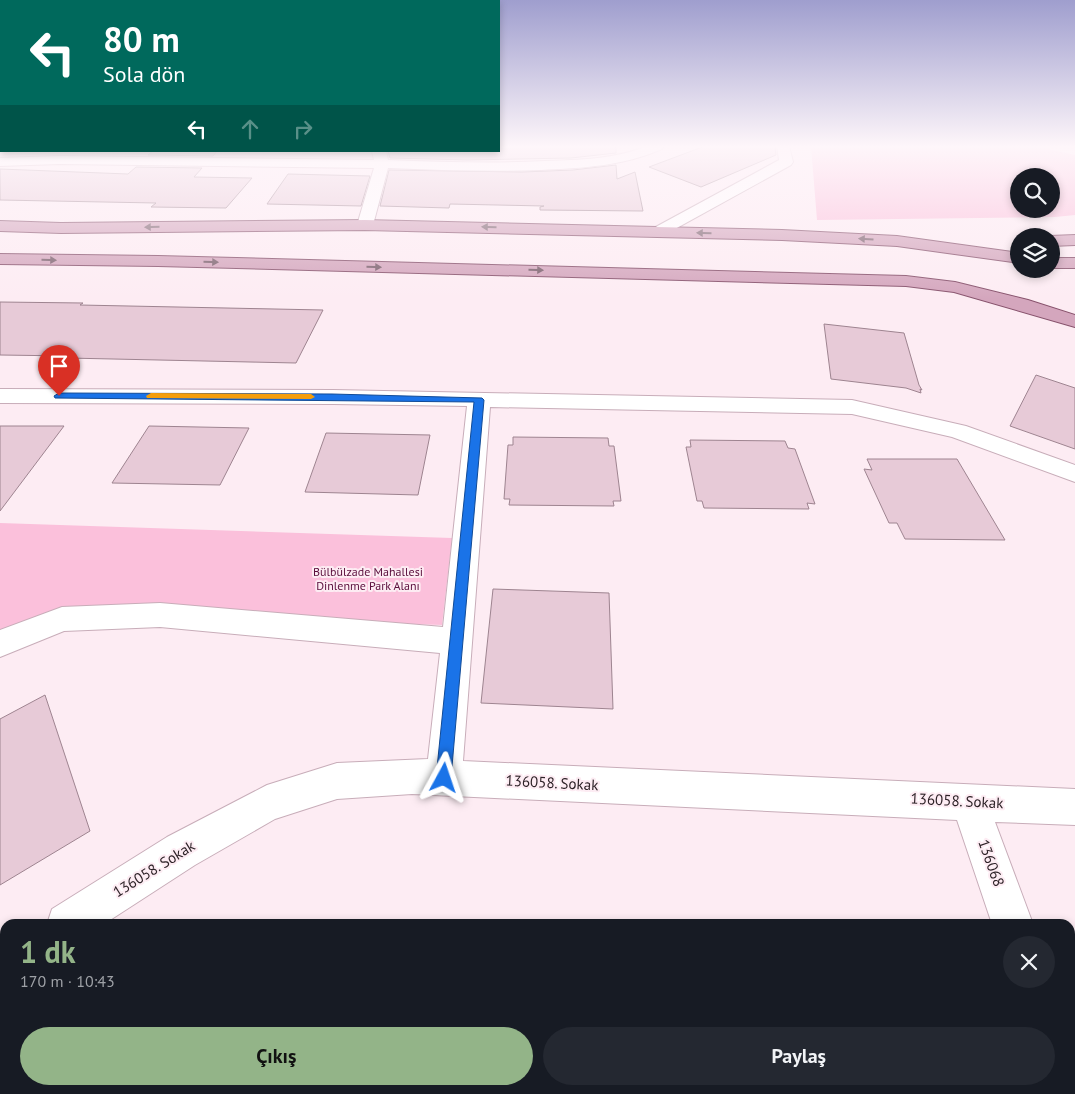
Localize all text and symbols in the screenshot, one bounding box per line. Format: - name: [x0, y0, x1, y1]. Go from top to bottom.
- text: 80 m: [103, 16, 180, 62]
- icon: left: [20, 20, 85, 85]
- text: Sola dön: [103, 60, 185, 88]
- icon: left: [183, 115, 211, 143]
- icon: ahead: [236, 115, 264, 143]
- icon: right: [289, 115, 317, 143]
- map controls: [1010, 168, 1060, 278]
- button: search: [1010, 168, 1060, 218]
- one-way arrow: [143, 223, 159, 231]
- one-way arrow: [481, 223, 497, 231]
- button: layers: [1010, 228, 1060, 278]
- one-way arrow: [696, 229, 712, 237]
- one-way arrow: [858, 235, 874, 243]
- one-way arrow: [41, 256, 57, 264]
- one-way arrow: [203, 259, 219, 267]
- one-way arrow: [366, 263, 382, 271]
- one-way arrow: [528, 266, 544, 274]
- pin: [38, 345, 80, 396]
- icon: arrive: [45, 352, 73, 380]
- park label: Bülbülzade Mahallesi Dinlenme Park Alanı: [313, 564, 423, 593]
- position arrow: [417, 751, 469, 803]
- street label: 136058. Sokak: [505, 771, 600, 794]
- street label: 136058. Sokak: [910, 789, 1005, 812]
- street label: 136058. Sokak: [109, 835, 199, 901]
- street label: 136068: [974, 837, 1009, 889]
- text: 1 dk: [20, 932, 76, 971]
- button: close: [1003, 936, 1055, 988]
- text: 170 m · 10:43: [20, 971, 115, 991]
- button: Çıkış: [20, 1027, 533, 1085]
- button: Paylaş: [543, 1027, 1055, 1085]

